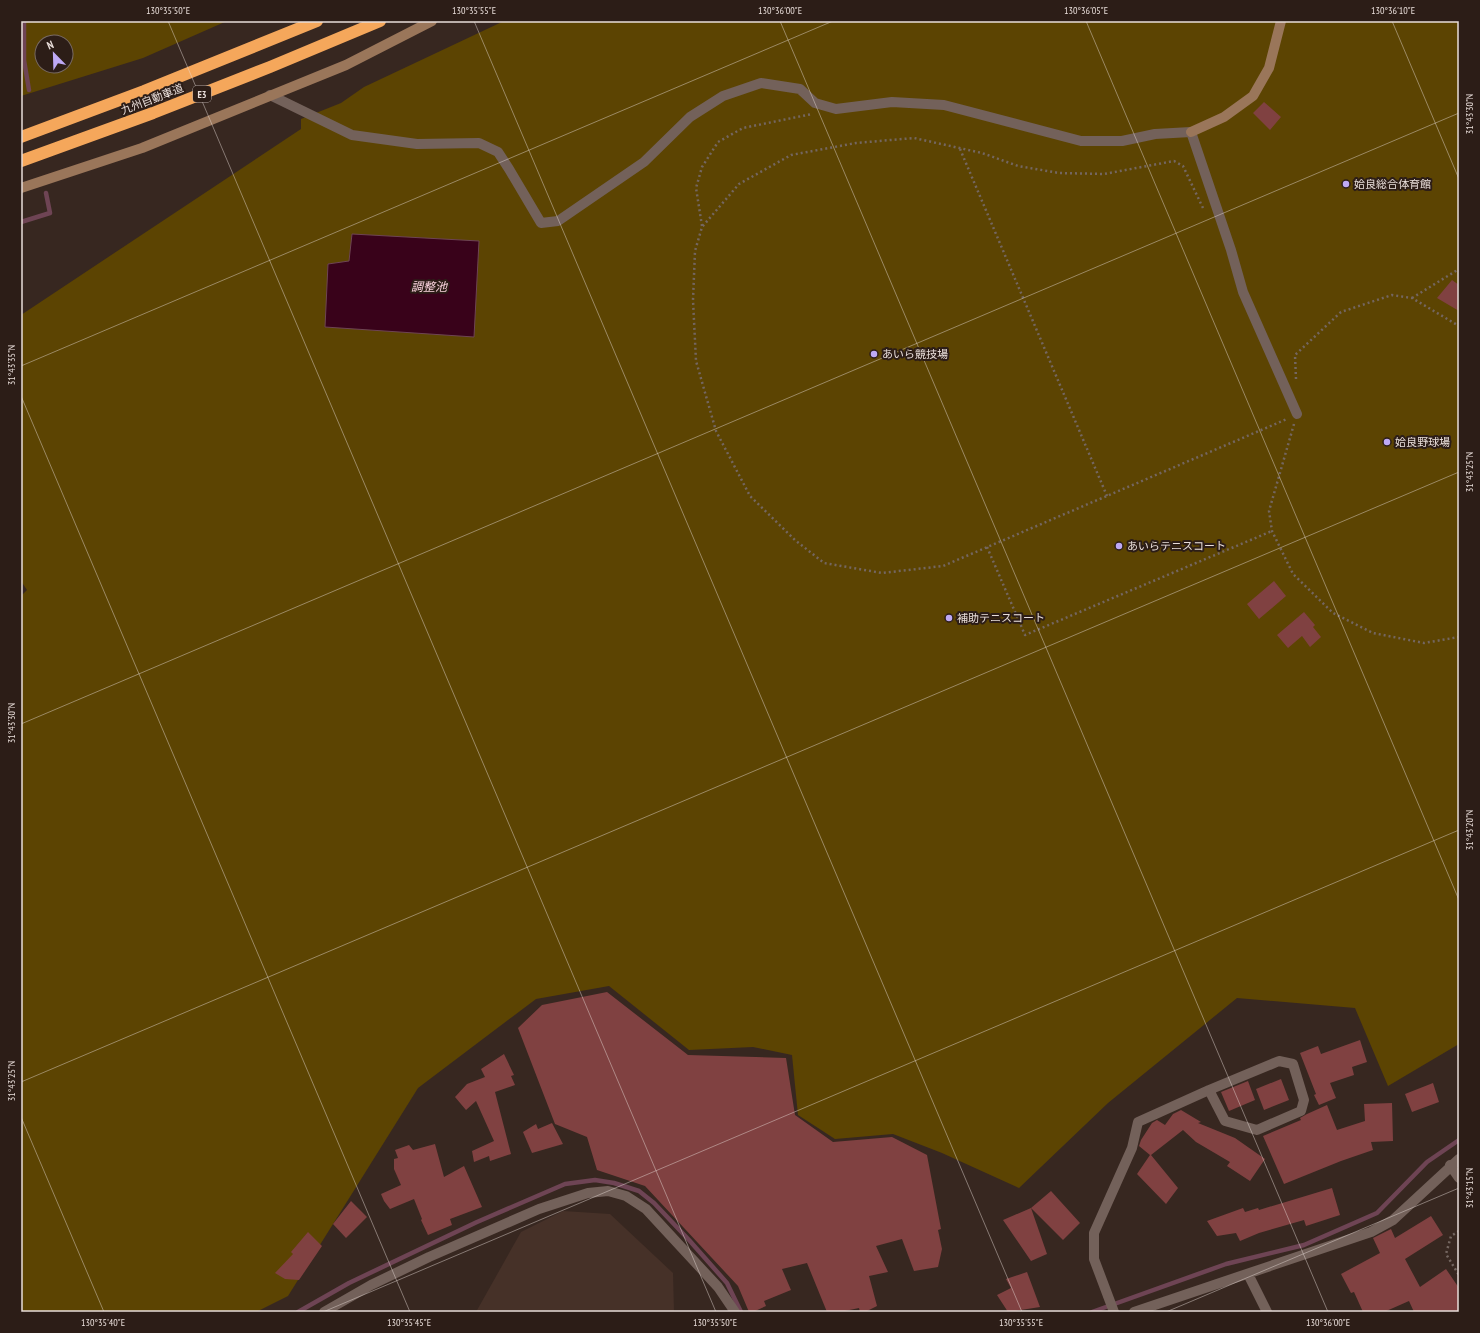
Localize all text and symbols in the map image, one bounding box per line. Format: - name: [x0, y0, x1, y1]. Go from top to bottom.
- text: 130°35'50"E: [146, 4, 190, 17]
- text: 130°35'55"E: [452, 4, 496, 17]
- text: 130°36'00"E: [758, 4, 802, 17]
- text: 130°36'05"E: [1064, 4, 1108, 17]
- text: 130°36'10"E: [1371, 4, 1415, 17]
- north arrow: [34, 34, 74, 74]
- text: N: [45, 37, 56, 52]
- street label: 九州自動車道: [119, 81, 185, 117]
- road number: E3: [193, 86, 211, 102]
- text: 31°43'30"N: [1463, 94, 1476, 134]
- place label: 姶良総合体育館: [1354, 177, 1431, 191]
- marker: 姶良総合体育館: [1341, 179, 1351, 189]
- water label: 調整池: [411, 279, 448, 294]
- text: 31°43'35"N: [5, 345, 18, 385]
- place label: あいら競技場: [882, 347, 948, 361]
- marker: あいら競技場: [869, 349, 879, 359]
- place label: 姶良野球場: [1395, 435, 1450, 449]
- marker: 姶良野球場: [1382, 437, 1392, 447]
- text: 31°43'25"N: [1463, 452, 1476, 492]
- place label: あいらテニスコート: [1127, 539, 1226, 553]
- marker: あいらテニスコート: [1114, 541, 1124, 551]
- place label: 補助テニスコート: [957, 611, 1045, 625]
- marker: 補助テニスコート: [944, 613, 954, 623]
- text: 31°43'30"N: [5, 703, 18, 743]
- text: 31°43'20"N: [1463, 810, 1476, 850]
- text: 31°43'25"N: [5, 1061, 18, 1101]
- text: 31°43'15"N: [1463, 1168, 1476, 1208]
- text: 130°35'40"E: [81, 1316, 125, 1329]
- text: 130°35'45"E: [387, 1316, 431, 1329]
- text: 130°35'50"E: [693, 1316, 737, 1329]
- text: 130°35'55"E: [999, 1316, 1043, 1329]
- text: 130°36'00"E: [1306, 1316, 1350, 1329]

